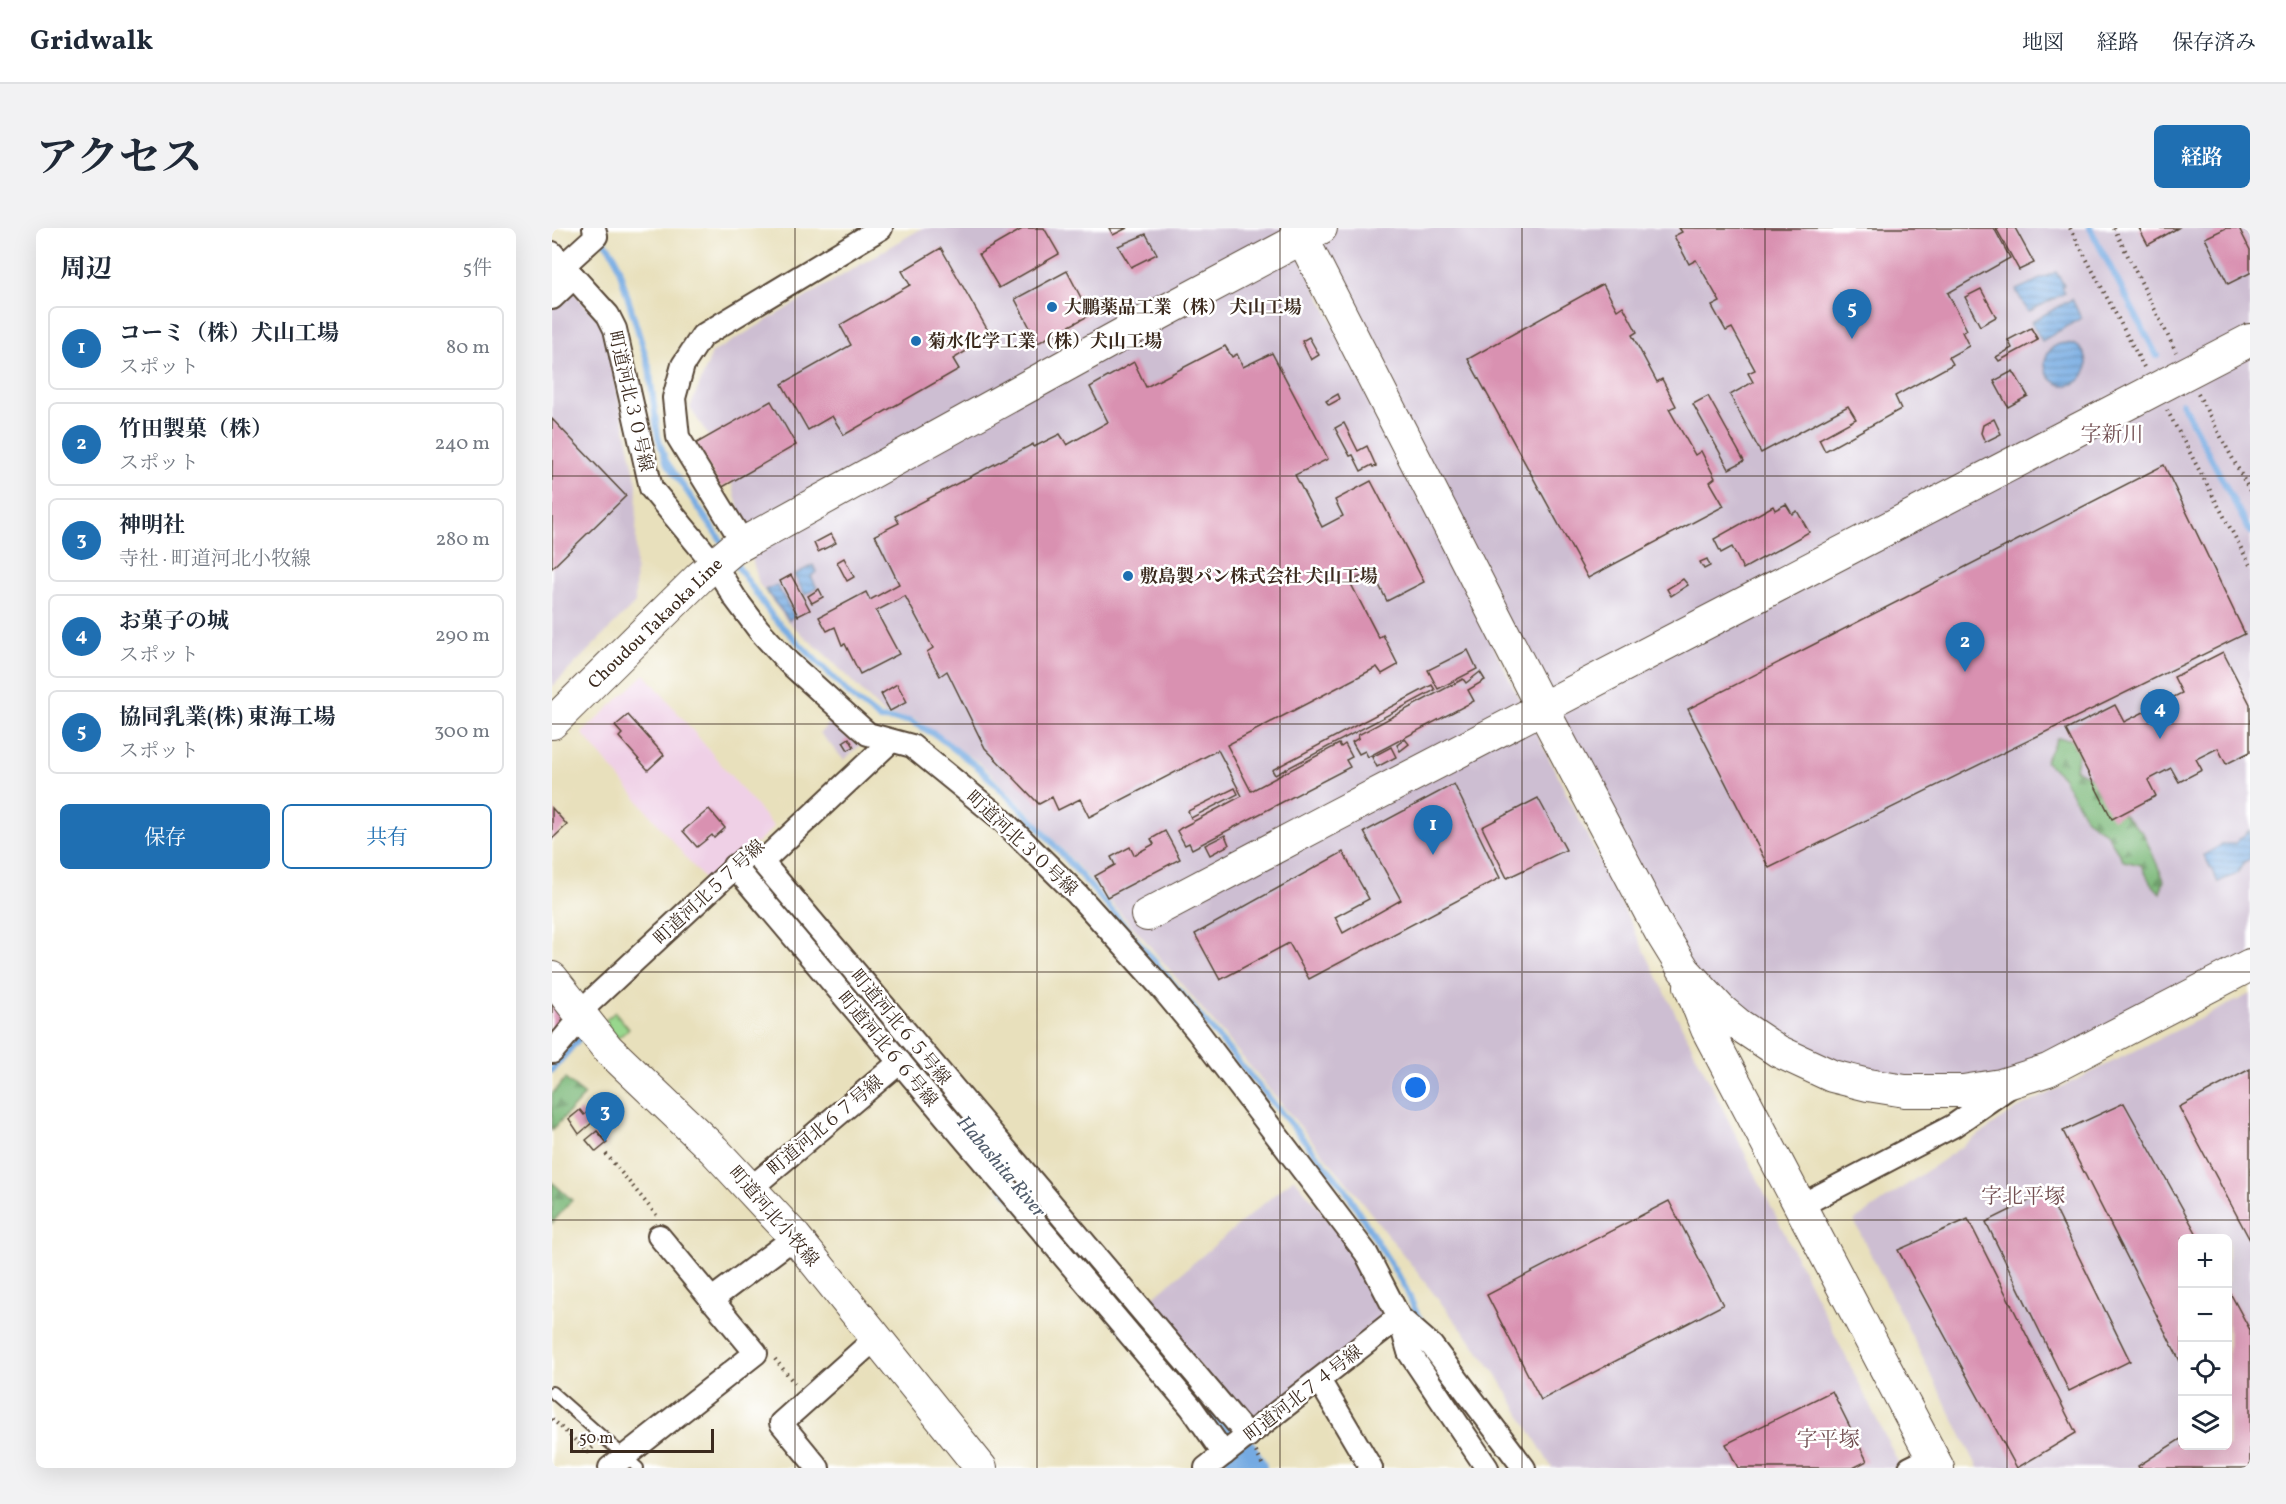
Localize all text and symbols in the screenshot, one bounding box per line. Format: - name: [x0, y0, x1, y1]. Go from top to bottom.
- text: Gridwalk: [30, 22, 153, 61]
- text: 地図: [2022, 29, 2064, 58]
- text: 経路: [2097, 29, 2139, 58]
- text: 保存済み: [2172, 29, 2256, 58]
- button: 経路: [2154, 125, 2250, 188]
- text: アクセス: [36, 131, 203, 190]
- text: 周辺: [60, 252, 112, 288]
- text: 5件: [462, 255, 492, 283]
- pin: 5: [1832, 290, 1872, 339]
- place label: 大鵬薬品工業（株） 犬山工場: [1064, 296, 1302, 321]
- marker: 大鵬薬品工業（株） 犬山工場: [1045, 300, 1059, 314]
- text: コーミ（株）犬山工場: [119, 319, 339, 350]
- street label: 町道河北３０号線: [601, 328, 658, 474]
- place label: 菊水化学工業（株）犬山工場: [928, 330, 1162, 355]
- text: 1: [77, 334, 86, 362]
- text: 80 m: [446, 334, 490, 362]
- marker: 菊水化学工業（株）犬山工場: [909, 334, 923, 348]
- text: スポット: [119, 354, 199, 382]
- text: 竹田製菓（株）: [119, 415, 273, 446]
- district label: 字新川: [2081, 421, 2144, 450]
- text: 2: [76, 430, 87, 458]
- text: 240 m: [435, 430, 490, 458]
- text: スポット: [119, 450, 199, 478]
- text: 神明社: [119, 511, 185, 542]
- text: 3: [76, 526, 87, 554]
- text: 280 m: [435, 526, 490, 554]
- text: 寺社 · 町道河北小牧線: [119, 546, 311, 574]
- street label: Choudou Takaoka Line: [583, 553, 729, 695]
- place label: 敷島製パン株式会社 犬山工場: [1140, 565, 1378, 590]
- marker: 敷島製パン株式会社 犬山工場: [1121, 569, 1135, 583]
- text: お菓子の城: [119, 607, 229, 638]
- text: 4: [75, 622, 88, 650]
- text: 290 m: [435, 622, 490, 650]
- pin: 2: [1946, 622, 1984, 672]
- text: スポット: [119, 642, 199, 670]
- pin: 4: [2140, 690, 2180, 739]
- text: 協同乳業(株) 東海工場: [119, 703, 336, 734]
- text: 5: [77, 718, 86, 746]
- text: 300 m: [434, 718, 490, 746]
- text: スポット: [119, 738, 199, 766]
- street label: 町道河北３０号線: [960, 786, 1082, 902]
- button: 保存: [60, 804, 270, 869]
- button: 共有: [282, 804, 492, 869]
- pin: 1: [1414, 806, 1452, 855]
- street label: 町道河北５７号線: [649, 835, 771, 951]
- street label: 町道河北６５号線: [844, 965, 956, 1091]
- street label: 町道河北６６号線: [831, 987, 943, 1113]
- street label: 町道河北６７号線: [763, 1070, 889, 1182]
- your location: [1401, 1073, 1430, 1102]
- pin: 3: [586, 1092, 624, 1142]
- water label: Habashita River: [949, 1110, 1052, 1225]
- street label: 町道河北小牧線: [722, 1161, 824, 1273]
- district label: 字北平塚: [1981, 1183, 2065, 1212]
- map controls: [2178, 1234, 2232, 1450]
- button: +: [2178, 1234, 2232, 1288]
- button: −: [2178, 1288, 2232, 1342]
- street label: 町道河北７４号線: [1239, 1340, 1368, 1448]
- button: locate: [2178, 1342, 2232, 1396]
- button: layers: [2178, 1396, 2232, 1450]
- scale bar: [570, 1426, 714, 1454]
- district label: 字平塚: [1797, 1426, 1860, 1455]
- text: 50 m: [579, 1428, 613, 1450]

